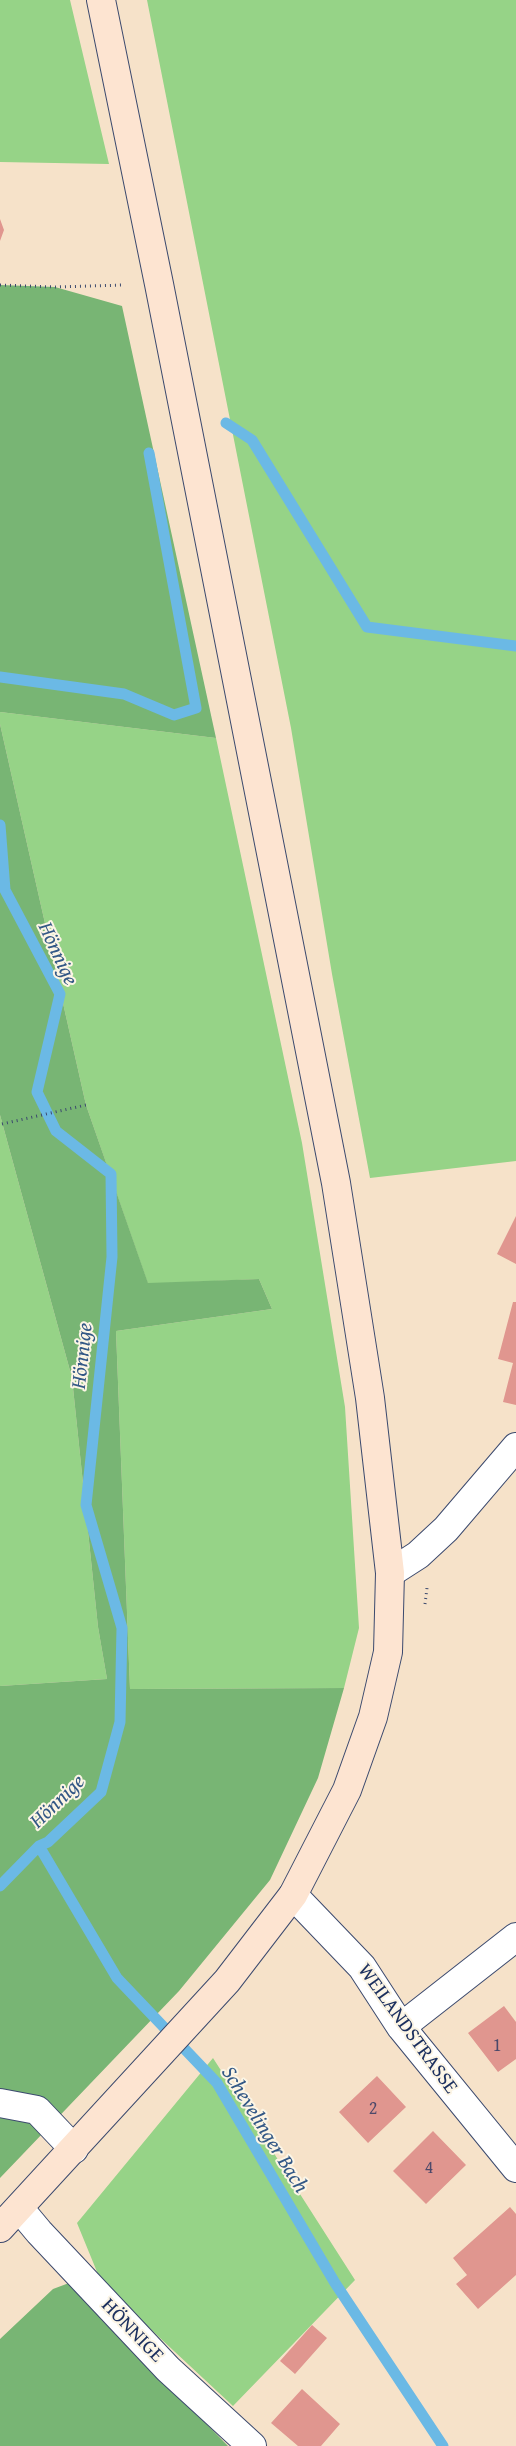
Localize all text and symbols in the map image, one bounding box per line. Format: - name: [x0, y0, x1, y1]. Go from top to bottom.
- water label: Hönnige: [32, 919, 82, 989]
- water label: Hönnige: [67, 1322, 99, 1390]
- water label: Hönnige: [25, 1770, 91, 1834]
- street label: WEILANDSTRASSE: [352, 1959, 462, 2099]
- house number: 1: [493, 2035, 501, 2057]
- water label: Schevelinger Bach: [215, 2062, 313, 2198]
- house number: 2: [369, 2098, 377, 2120]
- house number: 4: [425, 2157, 433, 2179]
- street label: HÖNNIGE: [96, 2294, 168, 2368]

